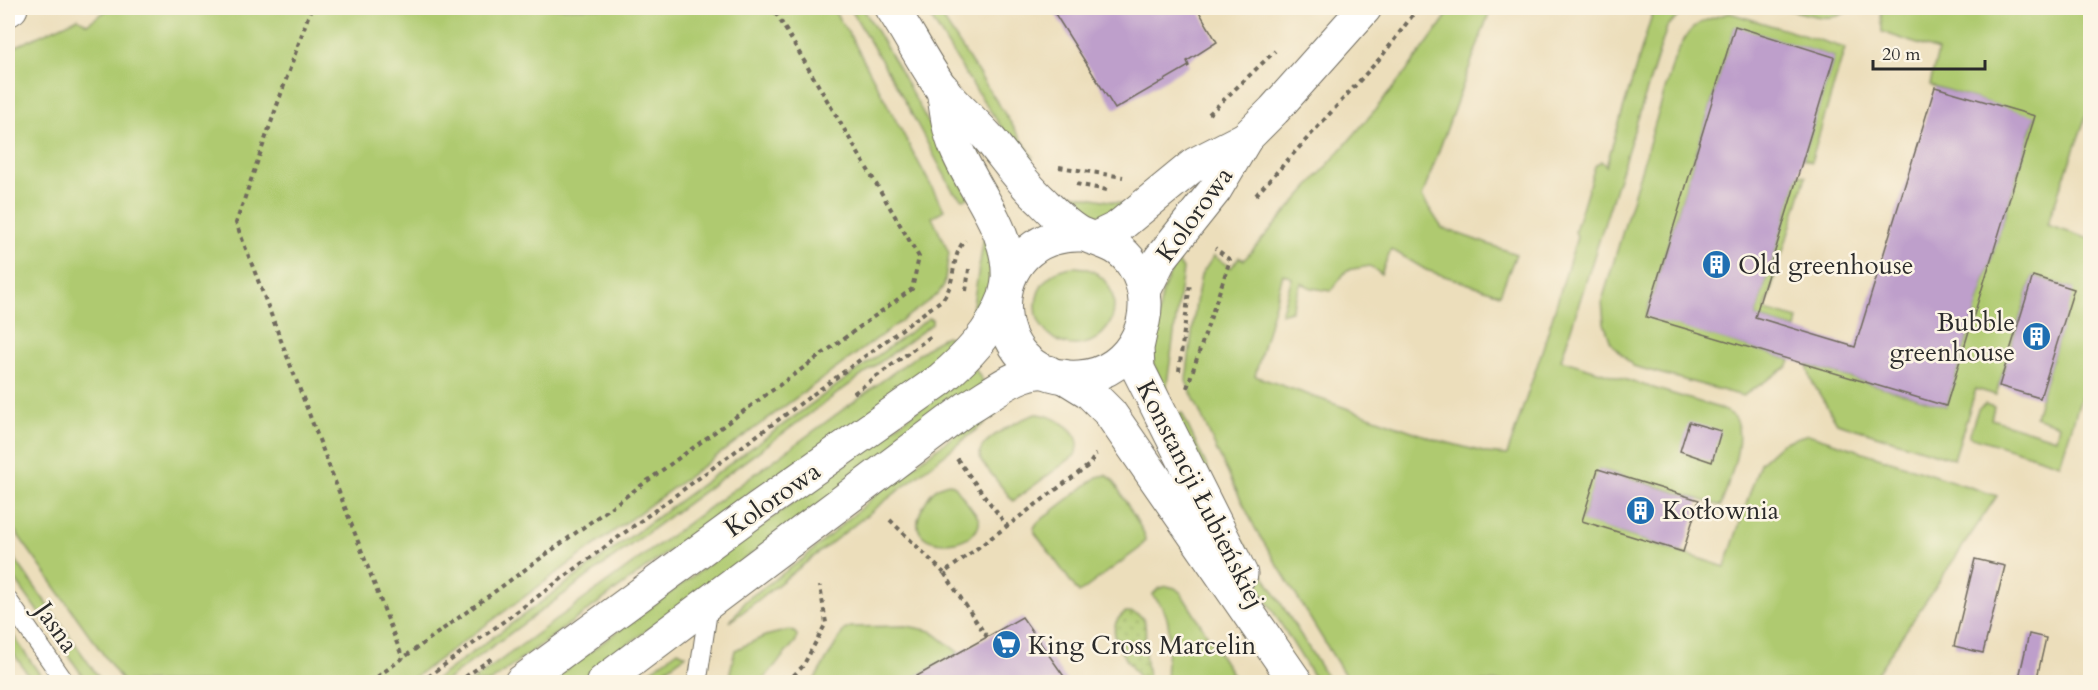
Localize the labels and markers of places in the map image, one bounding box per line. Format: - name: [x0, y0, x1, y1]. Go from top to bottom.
- place label: Old greenhouse: [1738, 248, 1913, 283]
- building icon: Old greenhouse: [1701, 249, 1733, 281]
- place label: Bubble greenhouse: [1889, 305, 2015, 370]
- building icon: Bubble greenhouse: [2020, 321, 2052, 353]
- place label: Kotłownia: [1662, 493, 1779, 528]
- building icon: Kotłownia: [1625, 494, 1657, 526]
- place label: King Cross Marcelin: [1028, 628, 1257, 663]
- supermarket icon: King Cross Marcelin: [991, 629, 1023, 661]

